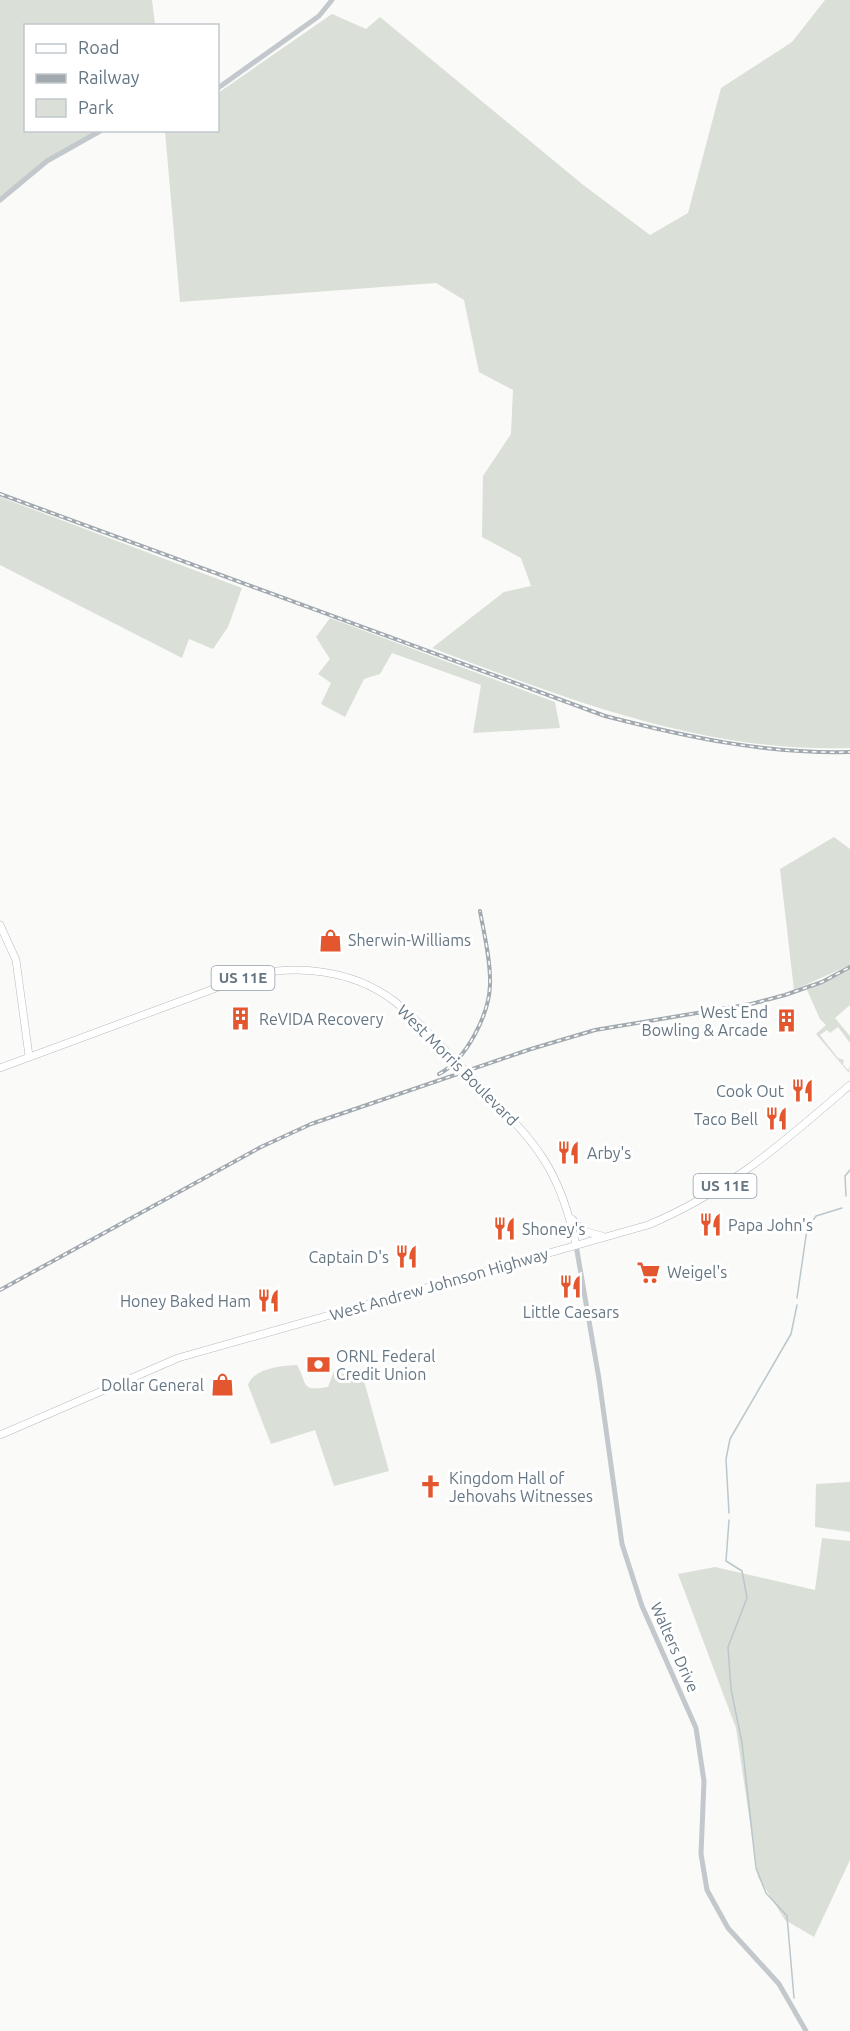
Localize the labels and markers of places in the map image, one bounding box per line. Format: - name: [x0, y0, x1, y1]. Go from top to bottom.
- shop icon: Sherwin-Williams: [317, 927, 343, 953]
- place label: Sherwin-Williams: [348, 931, 471, 949]
- place label: West End Bowling & Arcade: [642, 1003, 768, 1039]
- building icon: ReVIDA Recovery: [228, 1006, 254, 1032]
- building icon: West End Bowling & Arcade: [773, 1008, 799, 1034]
- place label: ReVIDA Recovery: [259, 1010, 384, 1028]
- restaurant icon: Cook Out: [789, 1078, 815, 1104]
- place label: Cook Out: [716, 1082, 785, 1100]
- restaurant icon: Taco Bell: [763, 1106, 789, 1132]
- place label: Taco Bell: [694, 1110, 758, 1128]
- restaurant icon: Arby's: [556, 1140, 582, 1166]
- place label: Arby's: [587, 1144, 631, 1162]
- restaurant icon: Papa John's: [697, 1212, 723, 1238]
- restaurant icon: Shoney's: [491, 1216, 517, 1242]
- place label: Papa John's: [728, 1216, 813, 1234]
- place label: Shoney's: [522, 1220, 585, 1238]
- restaurant icon: Captain D's: [394, 1244, 420, 1270]
- place label: Captain D's: [309, 1248, 389, 1266]
- supermarket icon: Weigel's: [636, 1259, 662, 1285]
- place label: Weigel's: [667, 1263, 727, 1281]
- restaurant icon: Little Caesars: [558, 1274, 584, 1300]
- restaurant icon: Honey Baked Ham: [256, 1288, 282, 1314]
- place label: Honey Baked Ham: [120, 1292, 251, 1310]
- place label: Little Caesars: [523, 1303, 619, 1321]
- place label: ORNL Federal Credit Union: [336, 1347, 436, 1383]
- bank icon: ORNL Federal Credit Union: [305, 1352, 331, 1378]
- shop icon: Dollar General: [209, 1372, 235, 1398]
- place label: Dollar General: [101, 1376, 204, 1394]
- place label: Kingdom Hall of Jehovahs Witnesses: [449, 1469, 593, 1505]
- church icon: Kingdom Hall of Jehovahs Witnesses: [418, 1474, 444, 1500]

